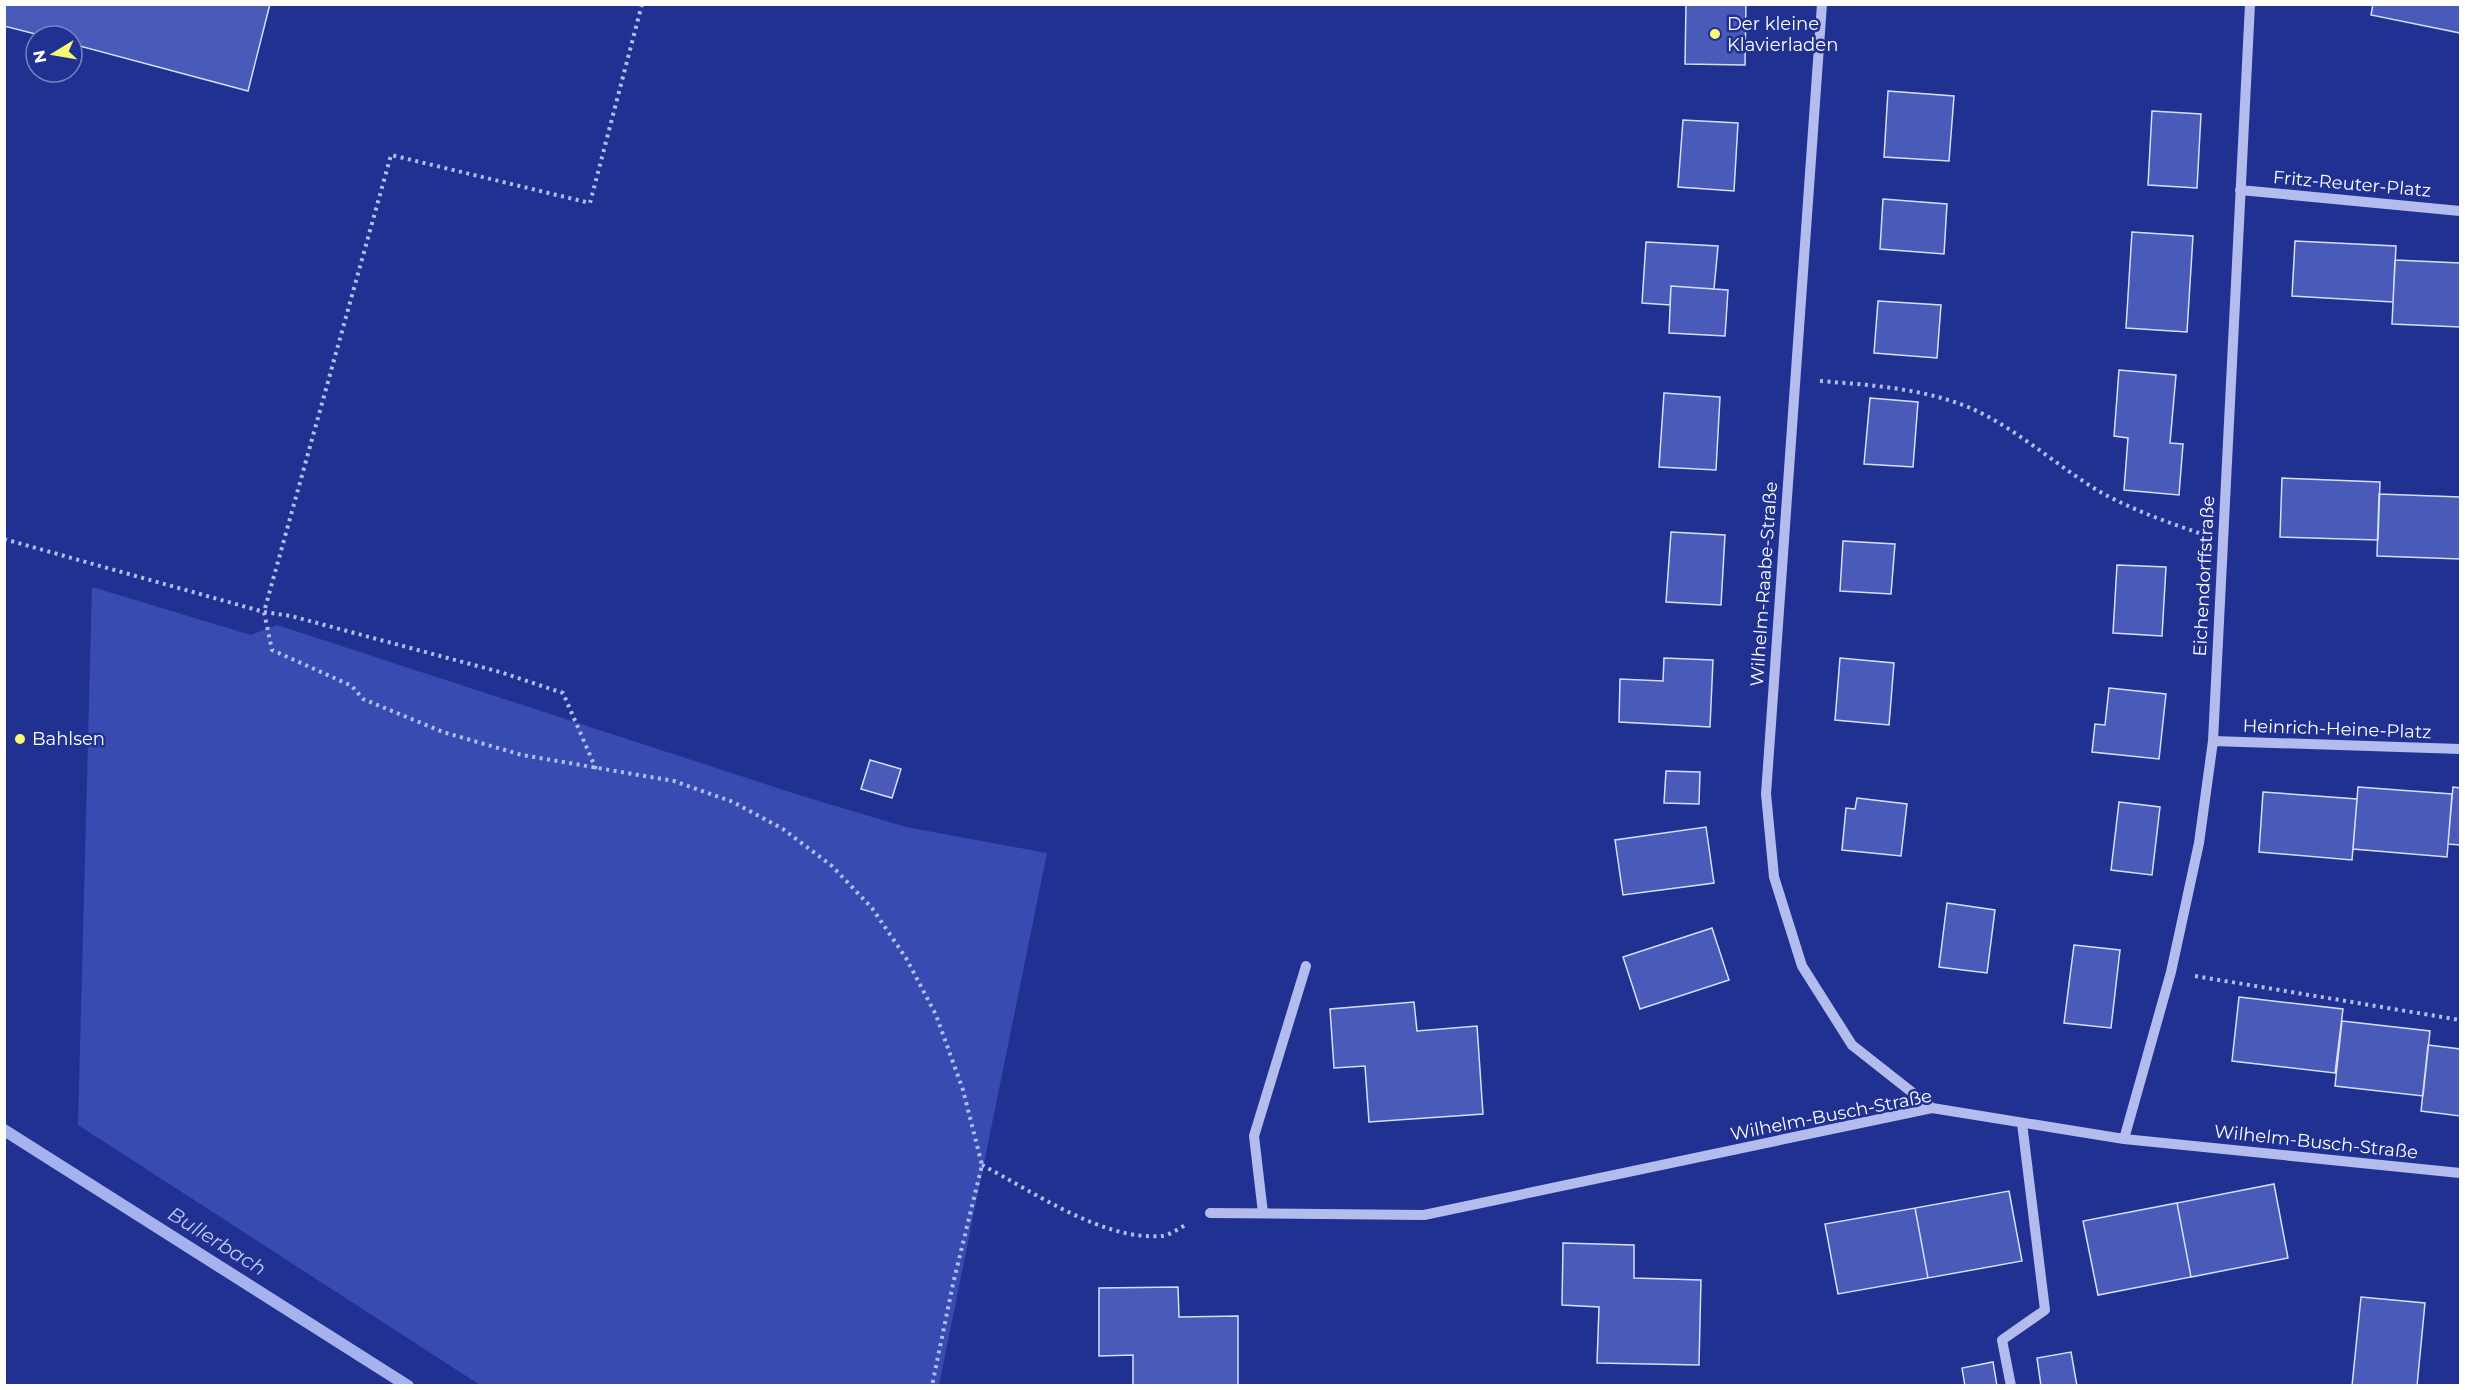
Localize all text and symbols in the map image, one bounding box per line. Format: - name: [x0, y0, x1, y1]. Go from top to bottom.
- place label: Der kleine Klavierladen: [1727, 13, 1838, 56]
- north arrow: [24, 24, 84, 84]
- marker: Der kleine Klavierladen: [1708, 27, 1722, 41]
- text: N: [29, 49, 50, 65]
- street label: Fritz-Reuter-Platz: [2272, 166, 2432, 202]
- street label: Wilhelm-Raabe-Straße: [1746, 481, 1782, 687]
- street label: Eichendorffstraße: [2189, 495, 2219, 657]
- street label: Heinrich-Heine-Platz: [2242, 715, 2432, 743]
- place label: Bahlsen: [32, 728, 105, 750]
- marker: Bahlsen: [13, 732, 27, 746]
- street label: Wilhelm-Busch-Straße: [1728, 1085, 1934, 1145]
- street label: Wilhelm-Busch-Straße: [2213, 1120, 2419, 1164]
- water label: Bullerbach: [164, 1201, 270, 1281]

